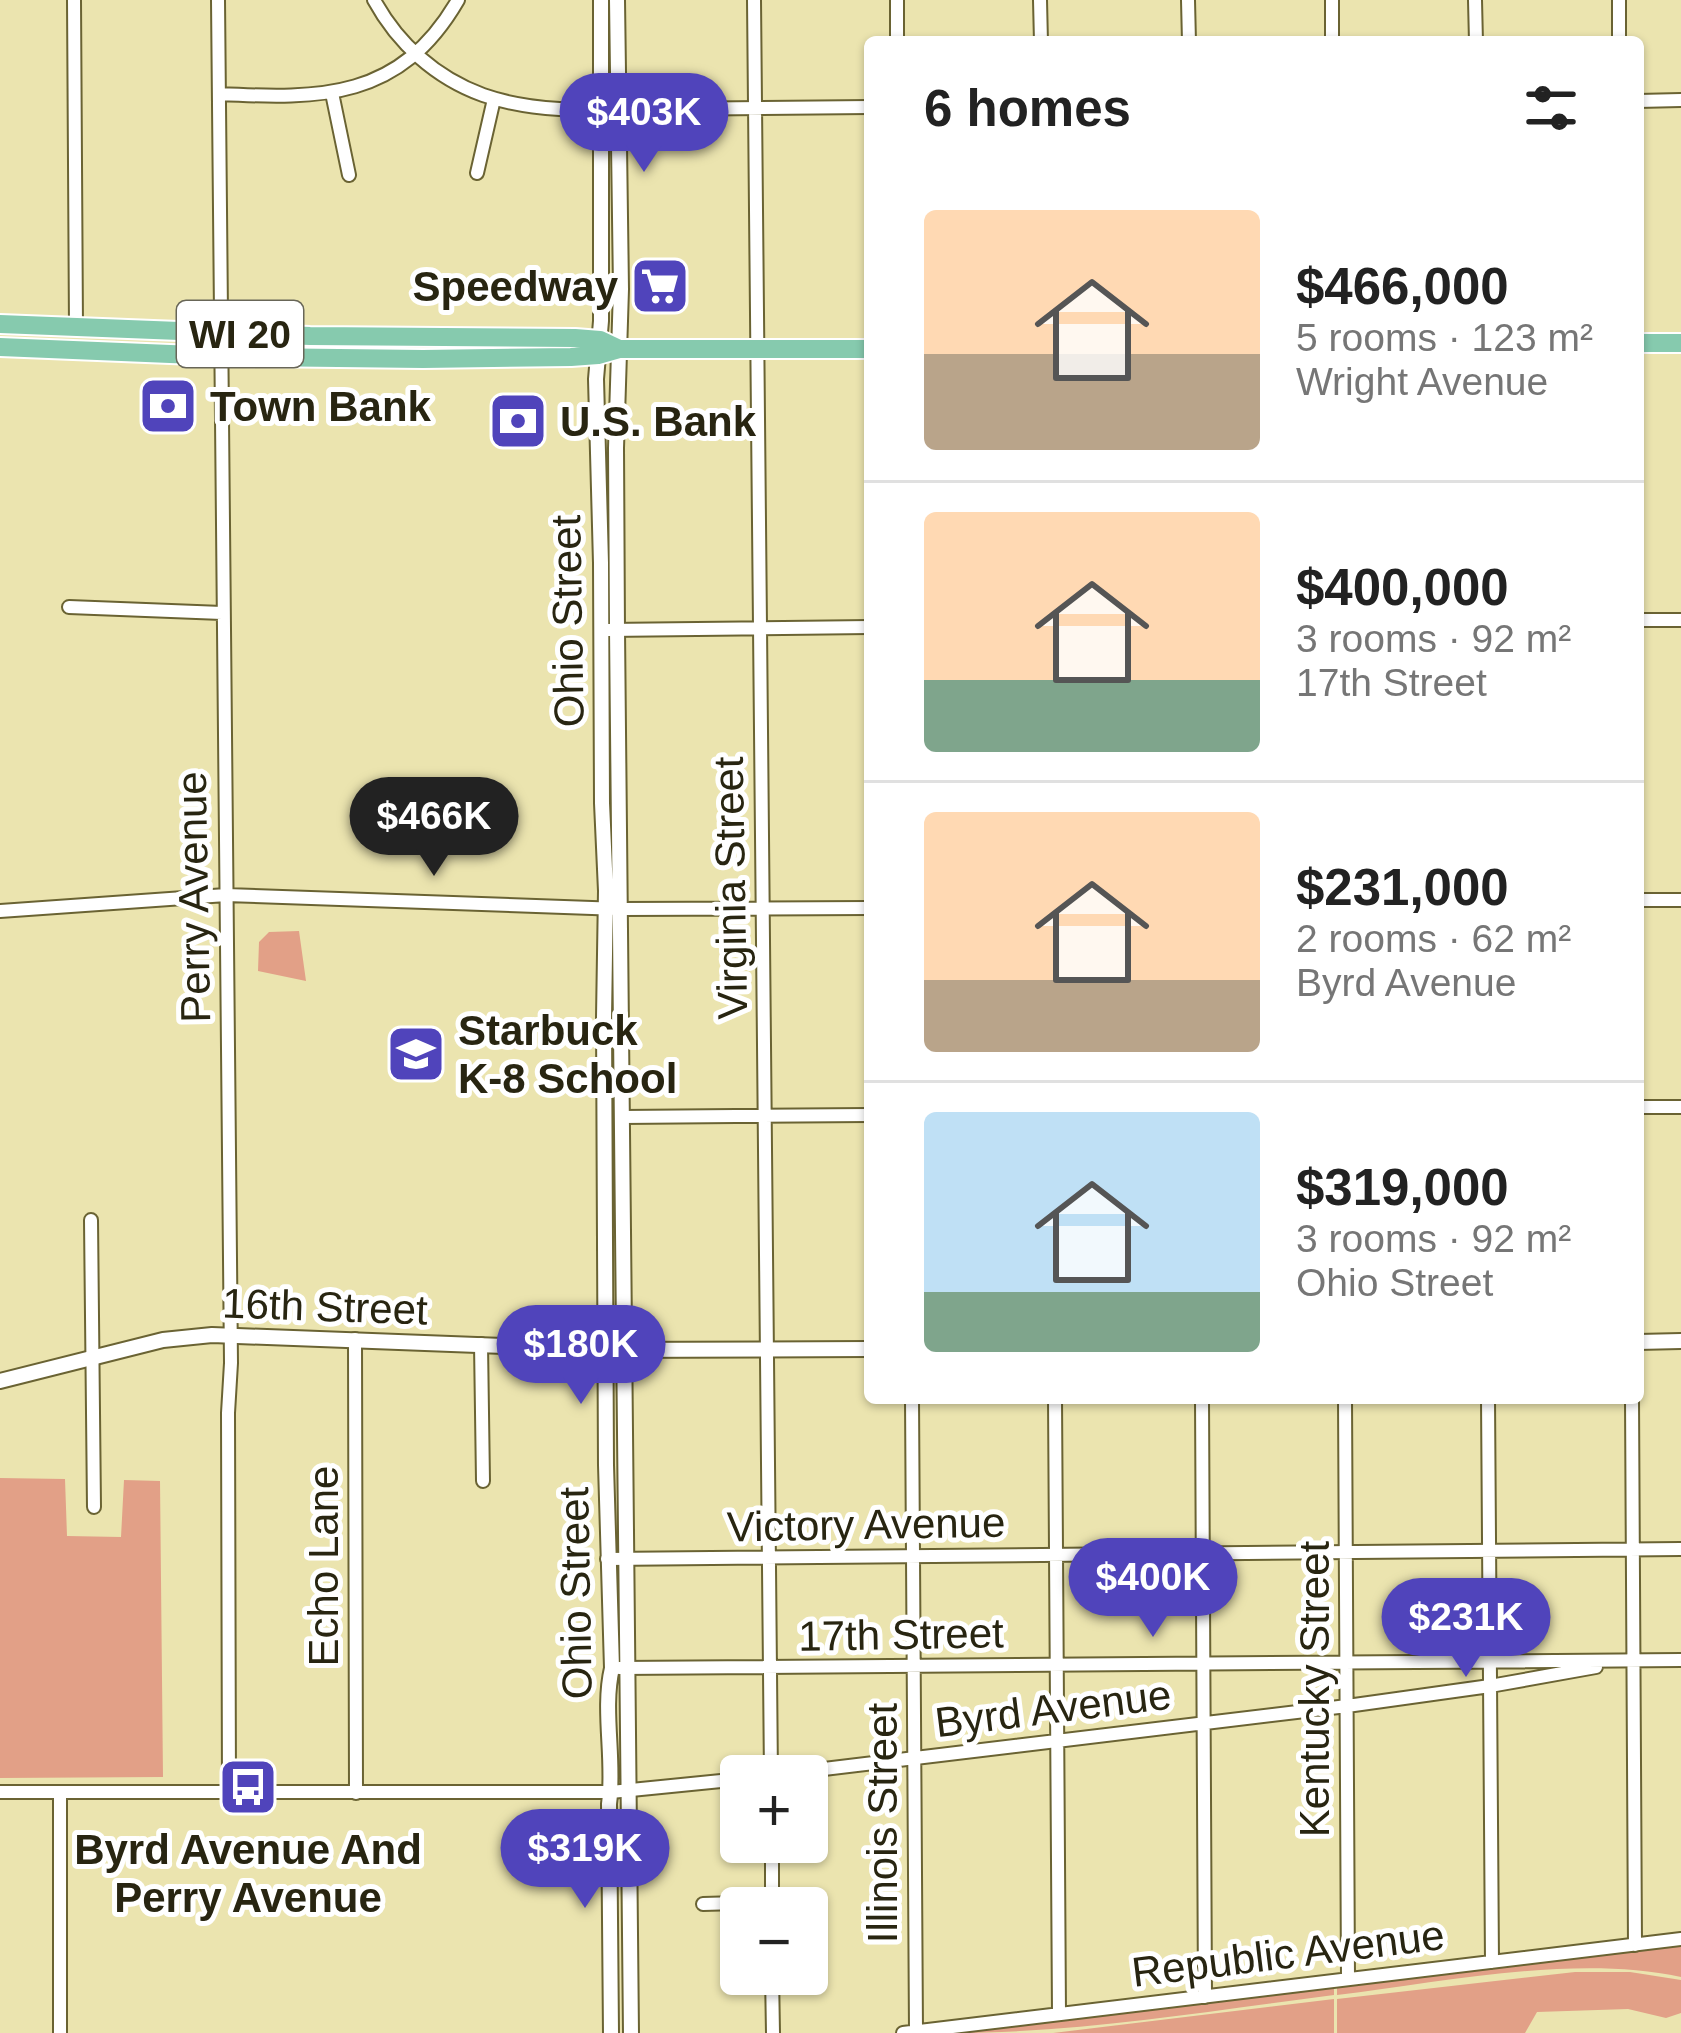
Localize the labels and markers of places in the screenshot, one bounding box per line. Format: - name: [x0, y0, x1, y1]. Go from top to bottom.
- pin: $403K: [560, 73, 728, 175]
- supermarket icon: Speedway: [629, 255, 691, 317]
- place label: Speedway: [413, 263, 619, 310]
- bank icon: Town Bank: [137, 375, 199, 437]
- place label: Town Bank: [210, 383, 432, 430]
- bank icon: U.S. Bank: [487, 390, 549, 452]
- place label: U.S. Bank: [560, 398, 757, 445]
- pin: $466K: [350, 777, 518, 879]
- place label: Starbuck K-8 School: [458, 1007, 677, 1102]
- school or university icon: Starbuck K-8 School: [385, 1023, 447, 1085]
- pin: $180K: [497, 1305, 665, 1407]
- pin: $400K: [1069, 1538, 1237, 1640]
- pin: $231K: [1382, 1578, 1550, 1680]
- bus stop icon: Byrd Avenue And Perry Avenue: [217, 1756, 279, 1818]
- pin: $319K: [501, 1809, 669, 1911]
- place label: Byrd Avenue And Perry Avenue: [74, 1826, 422, 1921]

